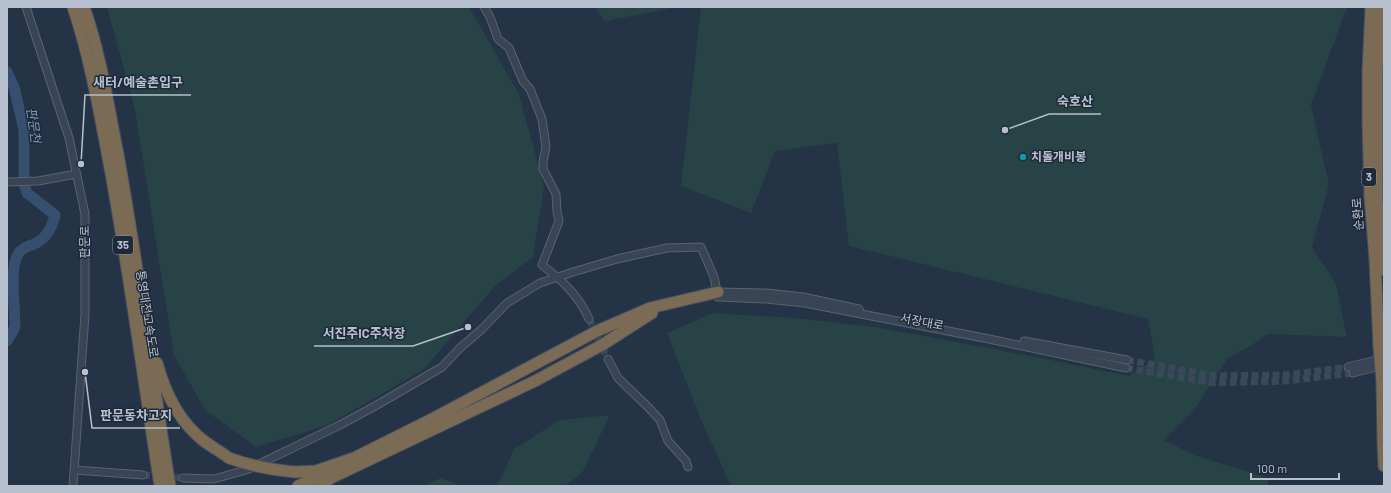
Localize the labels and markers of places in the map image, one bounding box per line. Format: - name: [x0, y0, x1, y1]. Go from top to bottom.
- callout: 새터/예술촌입구: [85, 70, 191, 95]
- callout: 숙호산: [1049, 89, 1101, 114]
- place label: 치돌개비봉: [1031, 149, 1086, 163]
- marker: 치돌개비봉: [1018, 152, 1028, 162]
- callout: 서진주IC주차장: [314, 321, 413, 346]
- callout: 판문동차고지: [92, 403, 180, 428]

